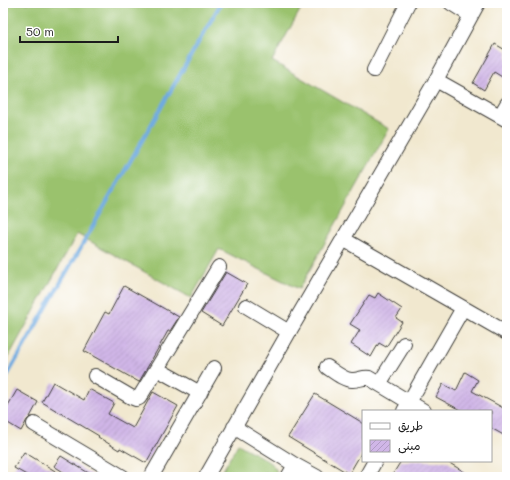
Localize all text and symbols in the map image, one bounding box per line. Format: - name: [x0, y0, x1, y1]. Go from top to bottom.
- scale bar: [20, 18, 118, 44]
- text: 50 m: [26, 23, 54, 39]
- legend: [362, 410, 492, 462]
- text: طريق: [398, 417, 423, 433]
- text: مبنى: [398, 437, 421, 454]

